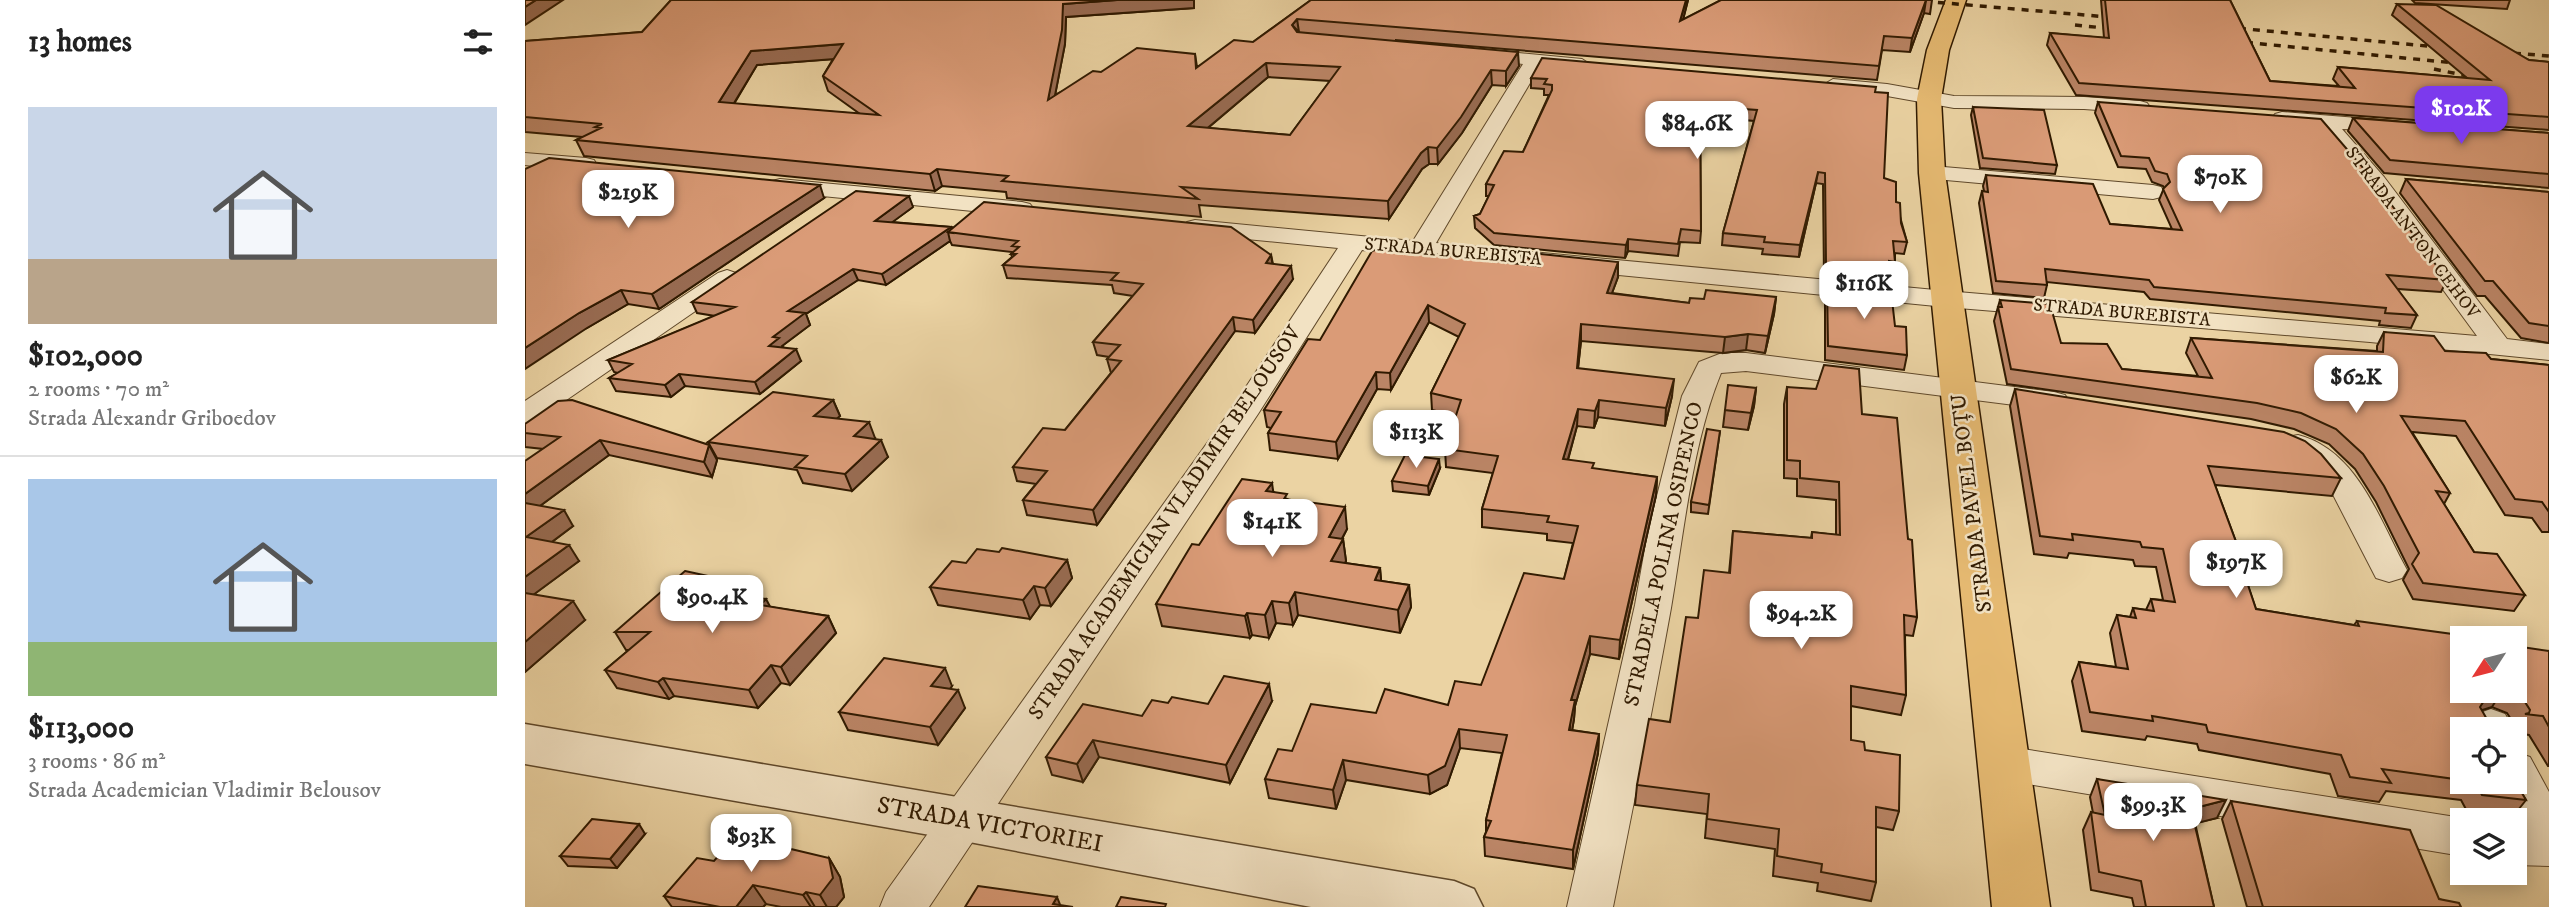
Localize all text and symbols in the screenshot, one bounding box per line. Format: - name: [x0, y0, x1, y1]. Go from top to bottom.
- icon: filters: [459, 23, 497, 61]
- text: 13 homes: [28, 24, 132, 61]
- pin: $102K: [2412, 86, 2510, 146]
- text: $102K: [2431, 94, 2491, 123]
- pin: $84.6K: [1640, 102, 1754, 161]
- text: $84.6K: [1661, 109, 1733, 138]
- street label: STRADA ANTON CEHOV: [2340, 143, 2484, 324]
- icon: home: [200, 152, 326, 278]
- pin: $70K: [2179, 156, 2261, 215]
- text: $70K: [2193, 163, 2247, 192]
- pin: $219K: [579, 170, 677, 230]
- text: $219K: [598, 178, 658, 207]
- street label: STRADA BUREBISTA: [1363, 233, 1543, 271]
- pin: $116K: [1815, 262, 1913, 321]
- text: $116K: [1835, 269, 1893, 298]
- street label: STRADA BUREBISTA: [2032, 294, 2212, 332]
- street label: STRADA ACADEMICIAN VLADIMIR BELOUSOV: [1023, 321, 1307, 725]
- text: $102,000: [28, 338, 143, 375]
- pin: $62K: [2315, 356, 2397, 415]
- text: $62K: [2330, 363, 2382, 392]
- text: 2 rooms · 70 m²: [28, 375, 169, 404]
- street label: STRADA PAVEL BOȚU: [1946, 392, 1998, 614]
- street label: STRADELA POLINA OSIPENCO: [1619, 399, 1709, 709]
- text: Strada Alexandr Griboedov: [28, 404, 276, 433]
- pin: $113K: [1367, 410, 1465, 470]
- text: $113K: [1389, 418, 1443, 447]
- pin: $141K: [1223, 500, 1321, 559]
- text: $141K: [1243, 507, 1301, 536]
- icon: home: [200, 524, 326, 650]
- pin: $197K: [2187, 540, 2285, 600]
- text: $197K: [2206, 548, 2266, 577]
- pin: $90.4K: [655, 576, 769, 635]
- text: $90.4K: [676, 583, 748, 612]
- pin: $94.2K: [1744, 592, 1858, 651]
- text: $94.2K: [1766, 599, 1836, 628]
- north arrow: [2450, 626, 2527, 704]
- map controls: [2450, 626, 2527, 885]
- text: $113,000: [28, 710, 134, 747]
- button: locate: [2450, 717, 2527, 794]
- text: 3 rooms · 86 m²: [28, 747, 165, 776]
- text: Strada Academician Vladimir Belousov: [28, 776, 381, 805]
- pin: $99.3K: [2096, 784, 2210, 843]
- street label: STRADA VICTORIEI: [875, 790, 1105, 860]
- text: $99.3K: [2120, 791, 2186, 820]
- button: layers: [2450, 808, 2527, 885]
- pin: $93K: [710, 814, 792, 874]
- text: $93K: [727, 822, 775, 851]

